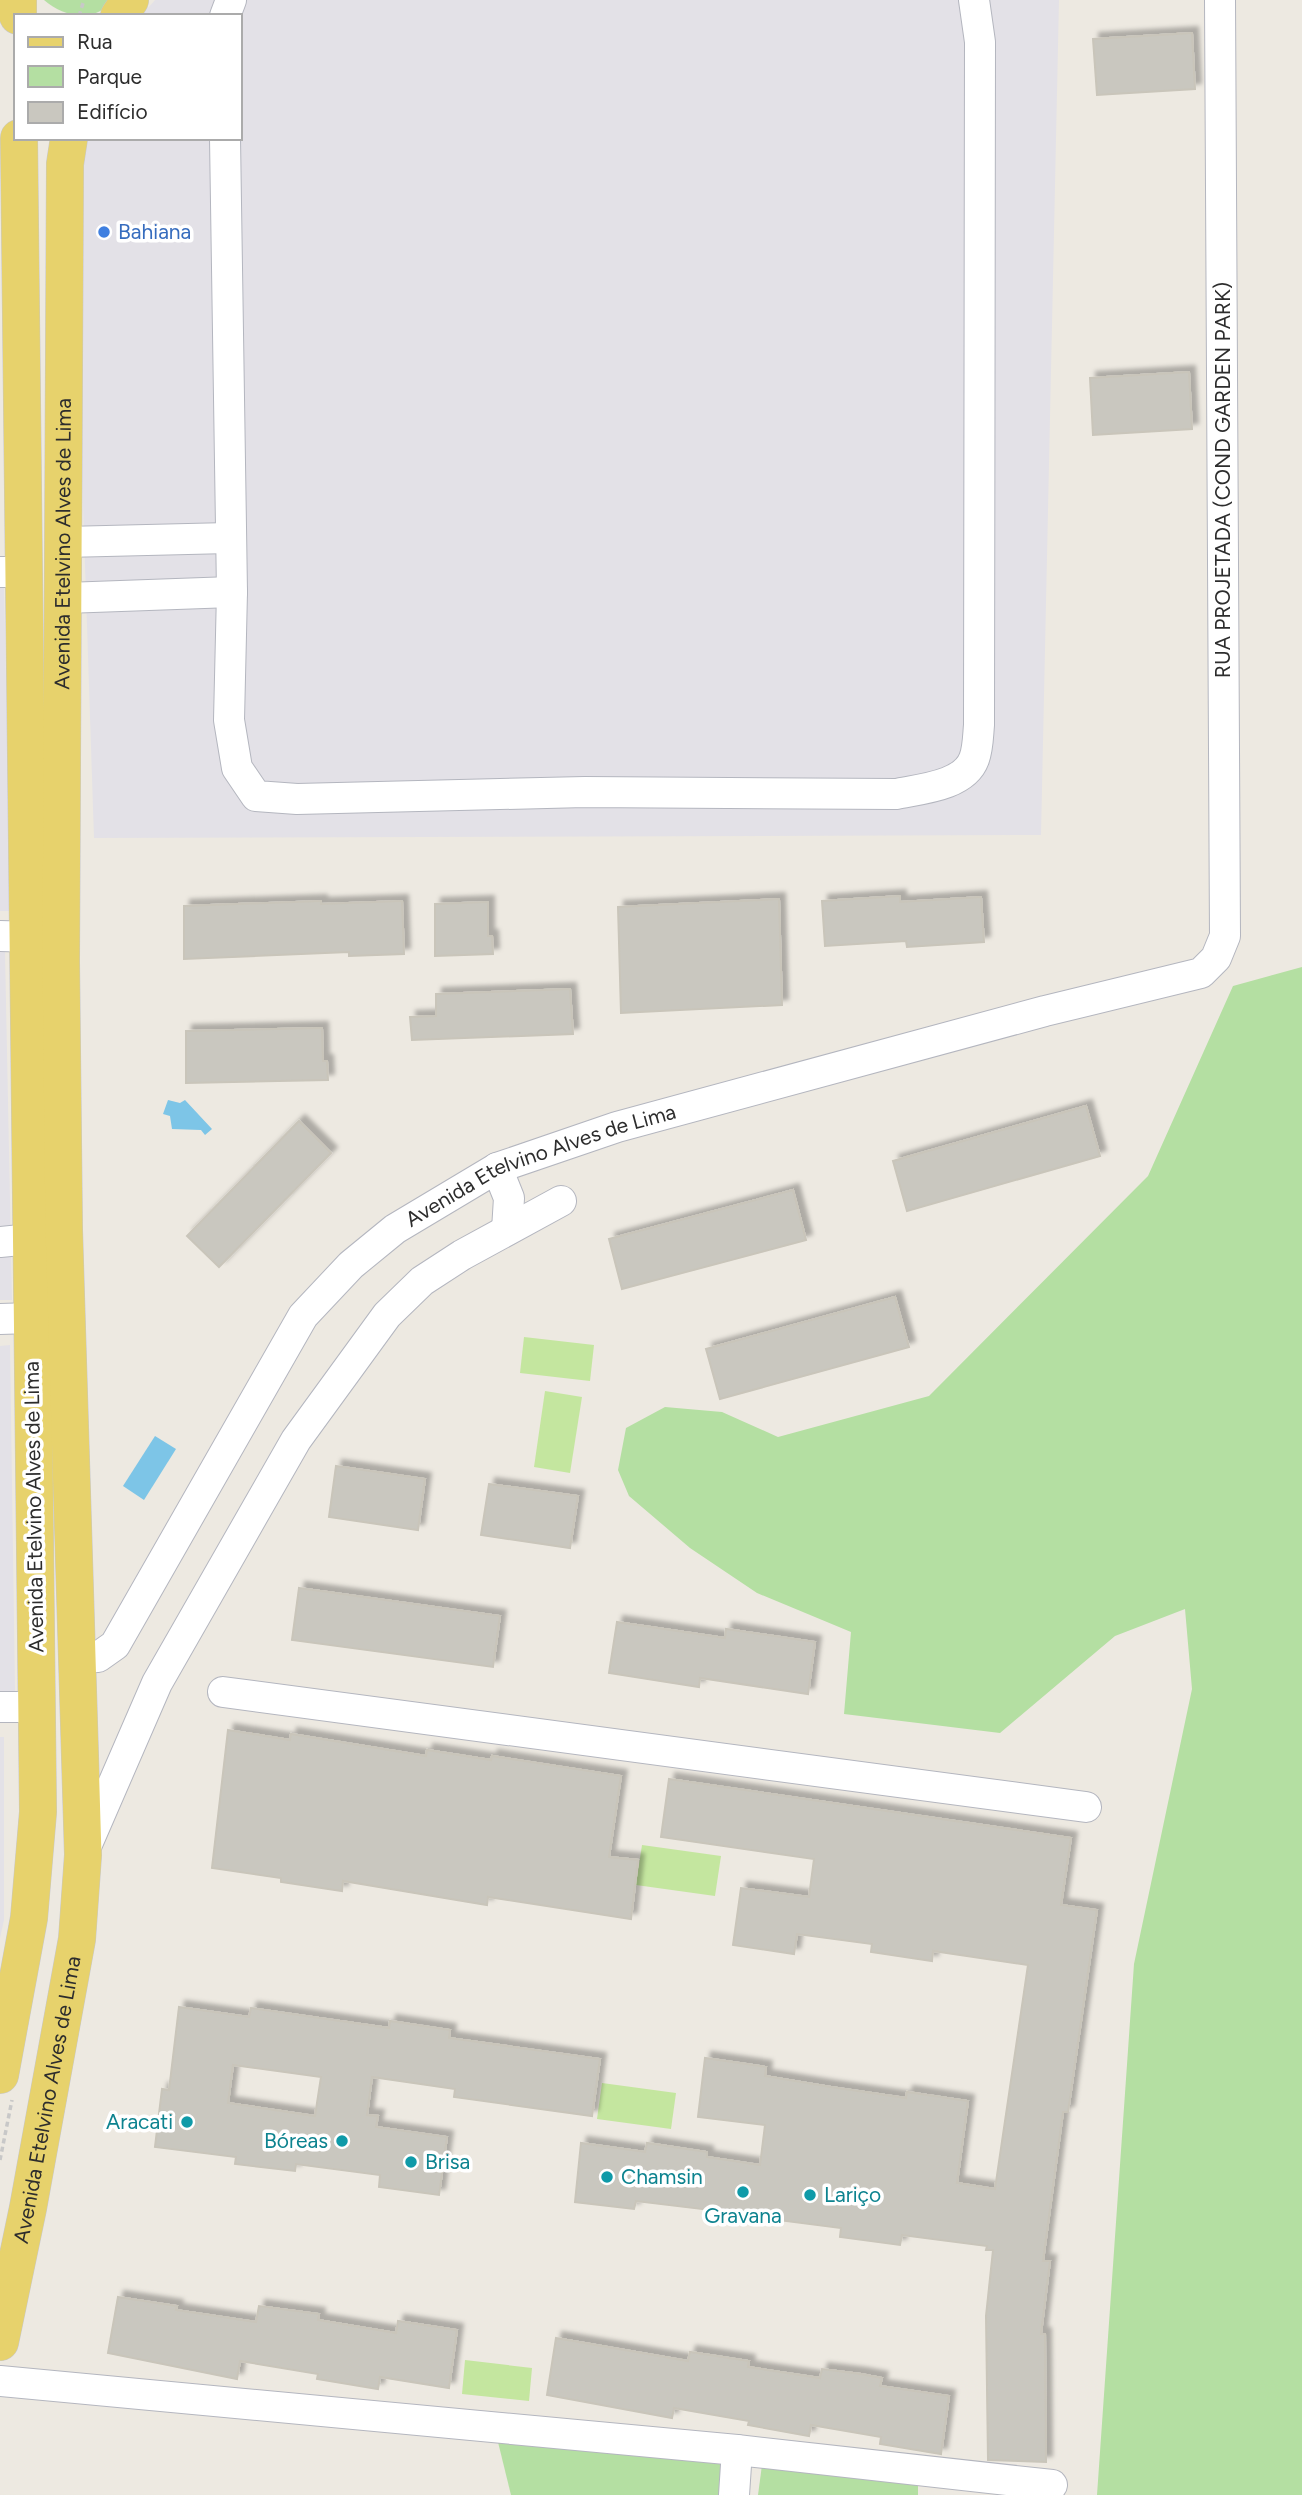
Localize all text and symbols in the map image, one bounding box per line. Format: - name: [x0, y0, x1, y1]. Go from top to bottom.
- legend: [14, 14, 242, 140]
- text: Rua: [77, 29, 113, 54]
- text: Parque: [77, 64, 142, 89]
- text: Edifício: [77, 99, 148, 124]
- place label: Bahiana: [118, 219, 191, 244]
- marker: Bahiana: [96, 224, 112, 240]
- street label: RUA PROJETADA (COND GARDEN PARK): [1210, 282, 1235, 678]
- street label: Avenida Etelvino Alves de Lima: [49, 398, 76, 690]
- street label: Avenida Etelvino Alves de Lima: [401, 1099, 679, 1232]
- street label: Avenida Etelvino Alves de Lima: [18, 1361, 49, 1653]
- street label: Avenida Etelvino Alves de Lima: [8, 1954, 86, 2245]
- place label: Aracati: [106, 2109, 173, 2134]
- marker: Aracati: [179, 2114, 195, 2130]
- place label: Bóreas: [264, 2128, 328, 2153]
- marker: Bóreas: [334, 2133, 350, 2149]
- place label: Brisa: [425, 2149, 470, 2174]
- marker: Brisa: [403, 2154, 419, 2170]
- place label: Chamsin: [621, 2164, 703, 2189]
- marker: Chamsin: [599, 2169, 615, 2185]
- place label: Lariço: [824, 2182, 881, 2207]
- marker: Gravana: [735, 2184, 751, 2200]
- marker: Lariço: [802, 2187, 818, 2203]
- place label: Gravana: [704, 2203, 782, 2228]

